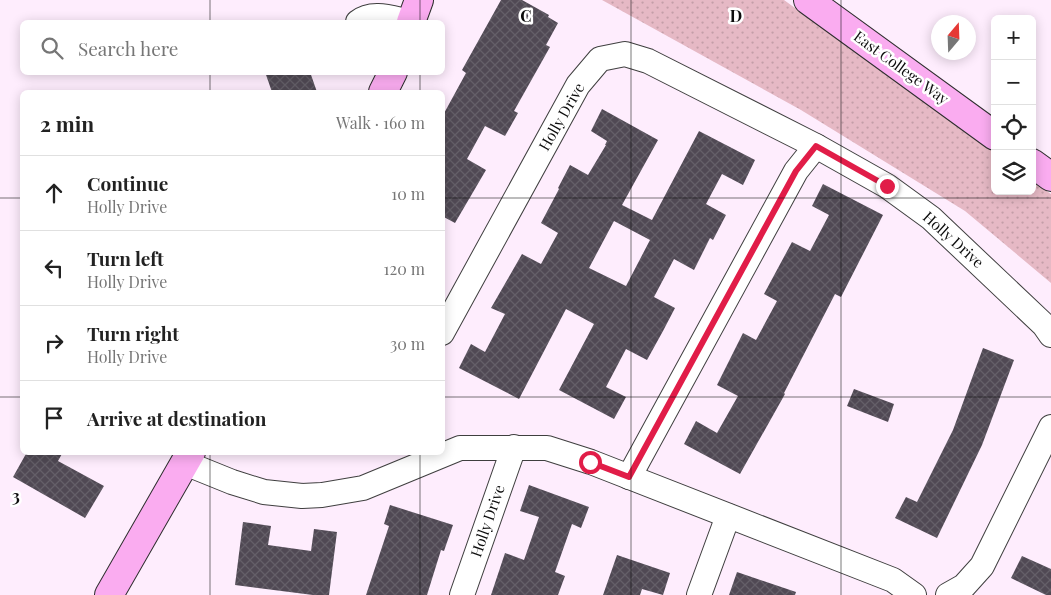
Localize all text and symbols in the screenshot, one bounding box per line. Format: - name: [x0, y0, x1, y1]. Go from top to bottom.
- text: C: [520, 5, 532, 26]
- text: D: [730, 5, 742, 26]
- north arrow: [931, 15, 976, 60]
- map controls: [991, 15, 1036, 195]
- button: +: [991, 15, 1036, 60]
- search box: [20, 20, 445, 75]
- street label: East College Way: [850, 26, 953, 109]
- icon: search: [38, 34, 66, 62]
- text: Search here: [78, 35, 178, 61]
- button: −: [991, 60, 1036, 105]
- street label: Holly Drive: [534, 79, 589, 154]
- button: locate: [991, 105, 1036, 150]
- text: 2 min: [40, 109, 94, 137]
- text: Walk · 160 m: [336, 112, 425, 133]
- button: layers: [991, 150, 1036, 195]
- text: Continue: [87, 170, 168, 196]
- route end: [876, 175, 899, 198]
- icon: ahead: [40, 179, 68, 207]
- text: 10 m: [391, 183, 425, 204]
- text: Holly Drive: [87, 196, 167, 217]
- street label: Holly Drive: [919, 207, 988, 272]
- text: Turn left: [87, 245, 164, 271]
- icon: left: [40, 254, 68, 282]
- text: 120 m: [384, 258, 425, 279]
- text: Holly Drive: [87, 271, 167, 292]
- text: Turn right: [87, 320, 179, 346]
- icon: right: [40, 329, 68, 357]
- text: 30 m: [390, 333, 425, 354]
- text: Holly Drive: [87, 346, 167, 367]
- icon: arrive: [40, 404, 68, 432]
- text: Arrive at destination: [87, 405, 267, 431]
- route start: [579, 451, 602, 474]
- street label: Holly Drive: [465, 482, 509, 560]
- text: 3: [12, 485, 20, 506]

